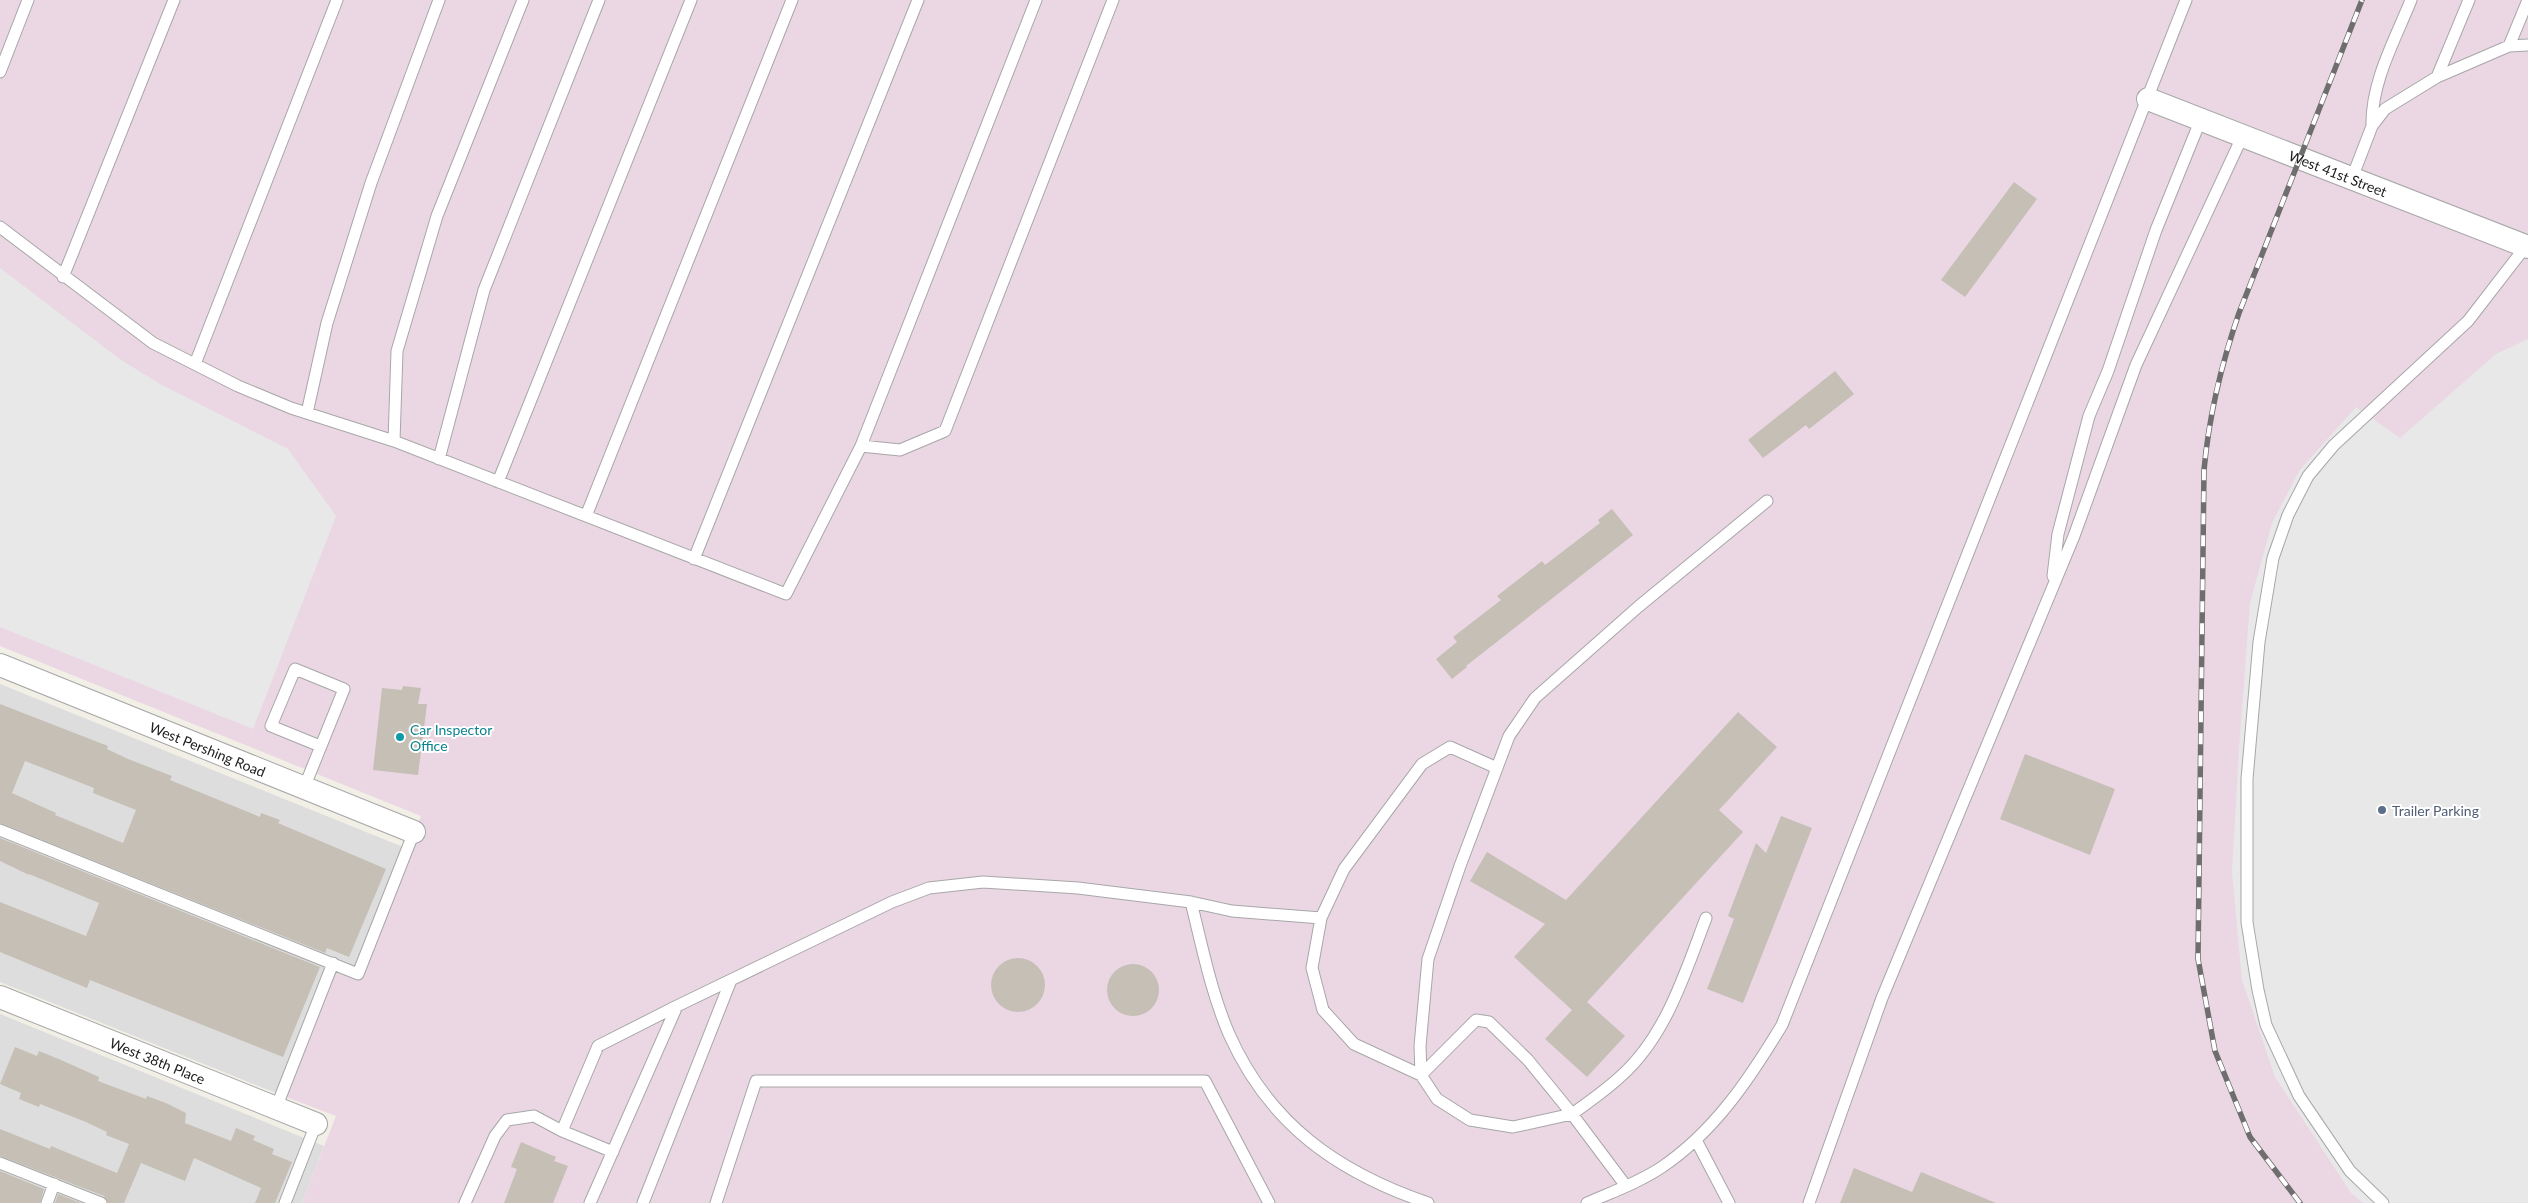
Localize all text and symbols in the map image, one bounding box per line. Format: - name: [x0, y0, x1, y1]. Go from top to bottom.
- street label: West 41st Street: [2287, 146, 2389, 200]
- street label: West Pershing Road: [147, 718, 268, 780]
- place label: Car Inspector Office: [410, 721, 492, 754]
- marker: Car Inspector Office: [394, 731, 406, 743]
- place label: Trailer Parking: [2392, 802, 2479, 819]
- marker: Trailer Parking: [2376, 804, 2388, 816]
- street label: West 38th Place: [108, 1034, 208, 1087]

